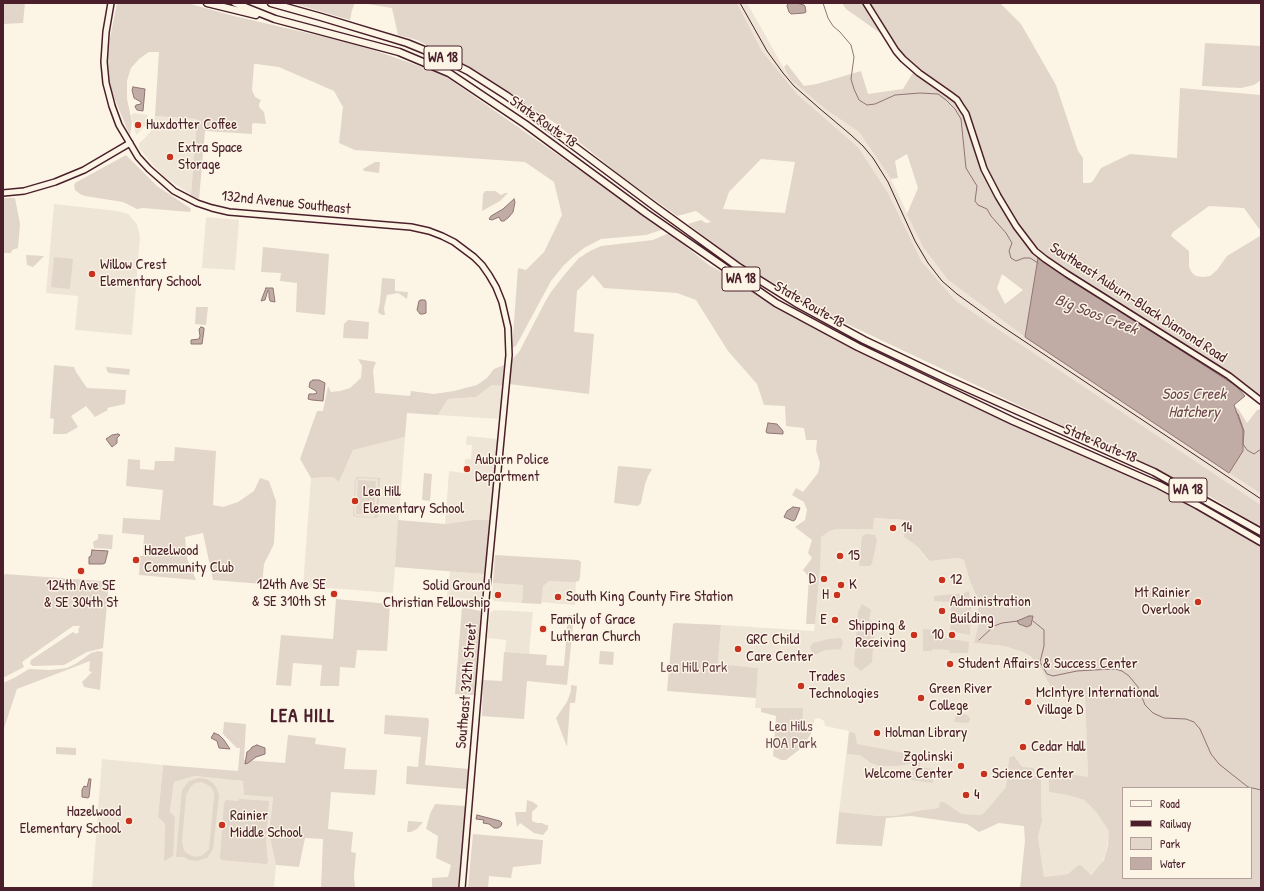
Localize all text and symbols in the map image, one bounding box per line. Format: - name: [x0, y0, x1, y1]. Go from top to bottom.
- road number: WA 18: [424, 46, 462, 70]
- street label: State Route 18: [506, 92, 580, 152]
- place label: Huxdotter Coffee: [146, 116, 237, 134]
- marker: Huxdotter Coffee: [133, 120, 143, 130]
- place label: Extra Space Storage: [178, 139, 243, 174]
- marker: Extra Space Storage: [165, 152, 175, 162]
- street label: 132nd Avenue Southeast: [220, 187, 352, 219]
- street label: Southeast Auburn-Black Diamond Road: [1046, 239, 1230, 367]
- place label: Willow Crest Elementary School: [100, 256, 201, 291]
- road number: WA 18: [722, 267, 760, 291]
- marker: Willow Crest Elementary School: [87, 269, 97, 279]
- street label: State Route 18: [771, 278, 847, 332]
- water label: Big Soos Creek: [1052, 290, 1140, 340]
- water label: Soos Creek Hatchery: [1162, 385, 1226, 423]
- street label: State Route 18: [1061, 421, 1139, 467]
- place label: Auburn Police Department: [475, 451, 549, 486]
- marker: Auburn Police Department: [462, 464, 472, 474]
- road number: WA 18: [1169, 478, 1207, 502]
- place label: Lea Hill Elementary School: [363, 483, 464, 518]
- marker: Lea Hill Elementary School: [350, 496, 360, 506]
- place label: 14: [901, 519, 912, 537]
- marker: 14: [888, 523, 898, 533]
- place label: Hazelwood Community Club: [144, 542, 234, 577]
- place label: 15: [848, 547, 860, 565]
- marker: 15: [835, 551, 845, 561]
- marker: Hazelwood Community Club: [131, 555, 141, 565]
- marker: 124th Ave SE & SE 304th St: [76, 566, 86, 576]
- place label: D: [809, 570, 816, 588]
- place label: 12: [950, 571, 962, 589]
- marker: D: [819, 574, 829, 584]
- marker: 12: [937, 575, 947, 585]
- place label: 124th Ave SE & SE 310th St: [252, 576, 326, 611]
- place label: K: [849, 576, 857, 594]
- place label: 124th Ave SE & SE 304th St: [44, 577, 118, 612]
- place label: Solid Ground Christian Fellowship: [383, 577, 490, 612]
- marker: K: [836, 580, 846, 590]
- place label: Mt Rainier Overlook: [1135, 584, 1190, 619]
- place label: H: [822, 586, 829, 604]
- place label: South King County Fire Station: [566, 588, 733, 606]
- marker: 124th Ave SE & SE 310th St: [329, 589, 339, 599]
- marker: Solid Ground Christian Fellowship: [493, 590, 503, 600]
- marker: H: [832, 590, 842, 600]
- marker: South King County Fire Station: [553, 592, 563, 602]
- place label: Administration Building: [950, 593, 1031, 628]
- marker: Mt Rainier Overlook: [1193, 597, 1203, 607]
- marker: Administration Building: [937, 606, 947, 616]
- place label: Family of Grace Lutheran Church: [551, 611, 640, 646]
- place label: E: [820, 611, 827, 629]
- marker: E: [830, 615, 840, 625]
- place label: Shipping & Receiving: [848, 617, 906, 652]
- street label: Southeast 312th Street: [453, 623, 481, 749]
- marker: Family of Grace Lutheran Church: [538, 624, 548, 634]
- place label: 10: [932, 626, 944, 644]
- marker: Shipping & Receiving: [909, 630, 919, 640]
- marker: 10: [947, 630, 957, 640]
- place label: GRC Child Care Center: [746, 631, 813, 666]
- marker: GRC Child Care Center: [733, 644, 743, 654]
- place label: Student Affairs & Success Center: [958, 655, 1137, 673]
- park label: Lea Hill Park: [661, 659, 727, 677]
- marker: Student Affairs & Success Center: [945, 659, 955, 669]
- place label: Trades Technologies: [809, 668, 879, 703]
- place label: Green River College: [929, 680, 992, 715]
- marker: Trades Technologies: [796, 681, 806, 691]
- place label: McIntyre International Village D: [1036, 684, 1159, 719]
- marker: Green River College: [916, 693, 926, 703]
- marker: McIntyre International Village D: [1023, 697, 1033, 707]
- district label: LEA HILL: [271, 706, 335, 728]
- park label: Lea Hills HOA Park: [765, 718, 817, 753]
- place label: Holman Library: [885, 724, 967, 742]
- marker: Holman Library: [872, 728, 882, 738]
- place label: Cedar Hall: [1031, 738, 1086, 756]
- marker: Cedar Hall: [1018, 742, 1028, 752]
- place label: Zgolinski Welcome Center: [864, 748, 953, 783]
- marker: Zgolinski Welcome Center: [956, 761, 966, 771]
- place label: Science Center: [992, 765, 1074, 783]
- marker: Science Center: [979, 769, 989, 779]
- place label: 4: [974, 786, 980, 804]
- legend: [1122, 787, 1252, 879]
- marker: 4: [961, 790, 971, 800]
- text: Road: [1160, 795, 1180, 812]
- place label: Hazelwood Elementary School: [20, 803, 121, 838]
- place label: Rainier Middle School: [230, 807, 302, 842]
- text: Railway: [1160, 815, 1191, 832]
- marker: Hazelwood Elementary School: [124, 816, 134, 826]
- marker: Rainier Middle School: [217, 820, 227, 830]
- text: Park: [1160, 835, 1180, 852]
- text: Water: [1160, 855, 1186, 872]

